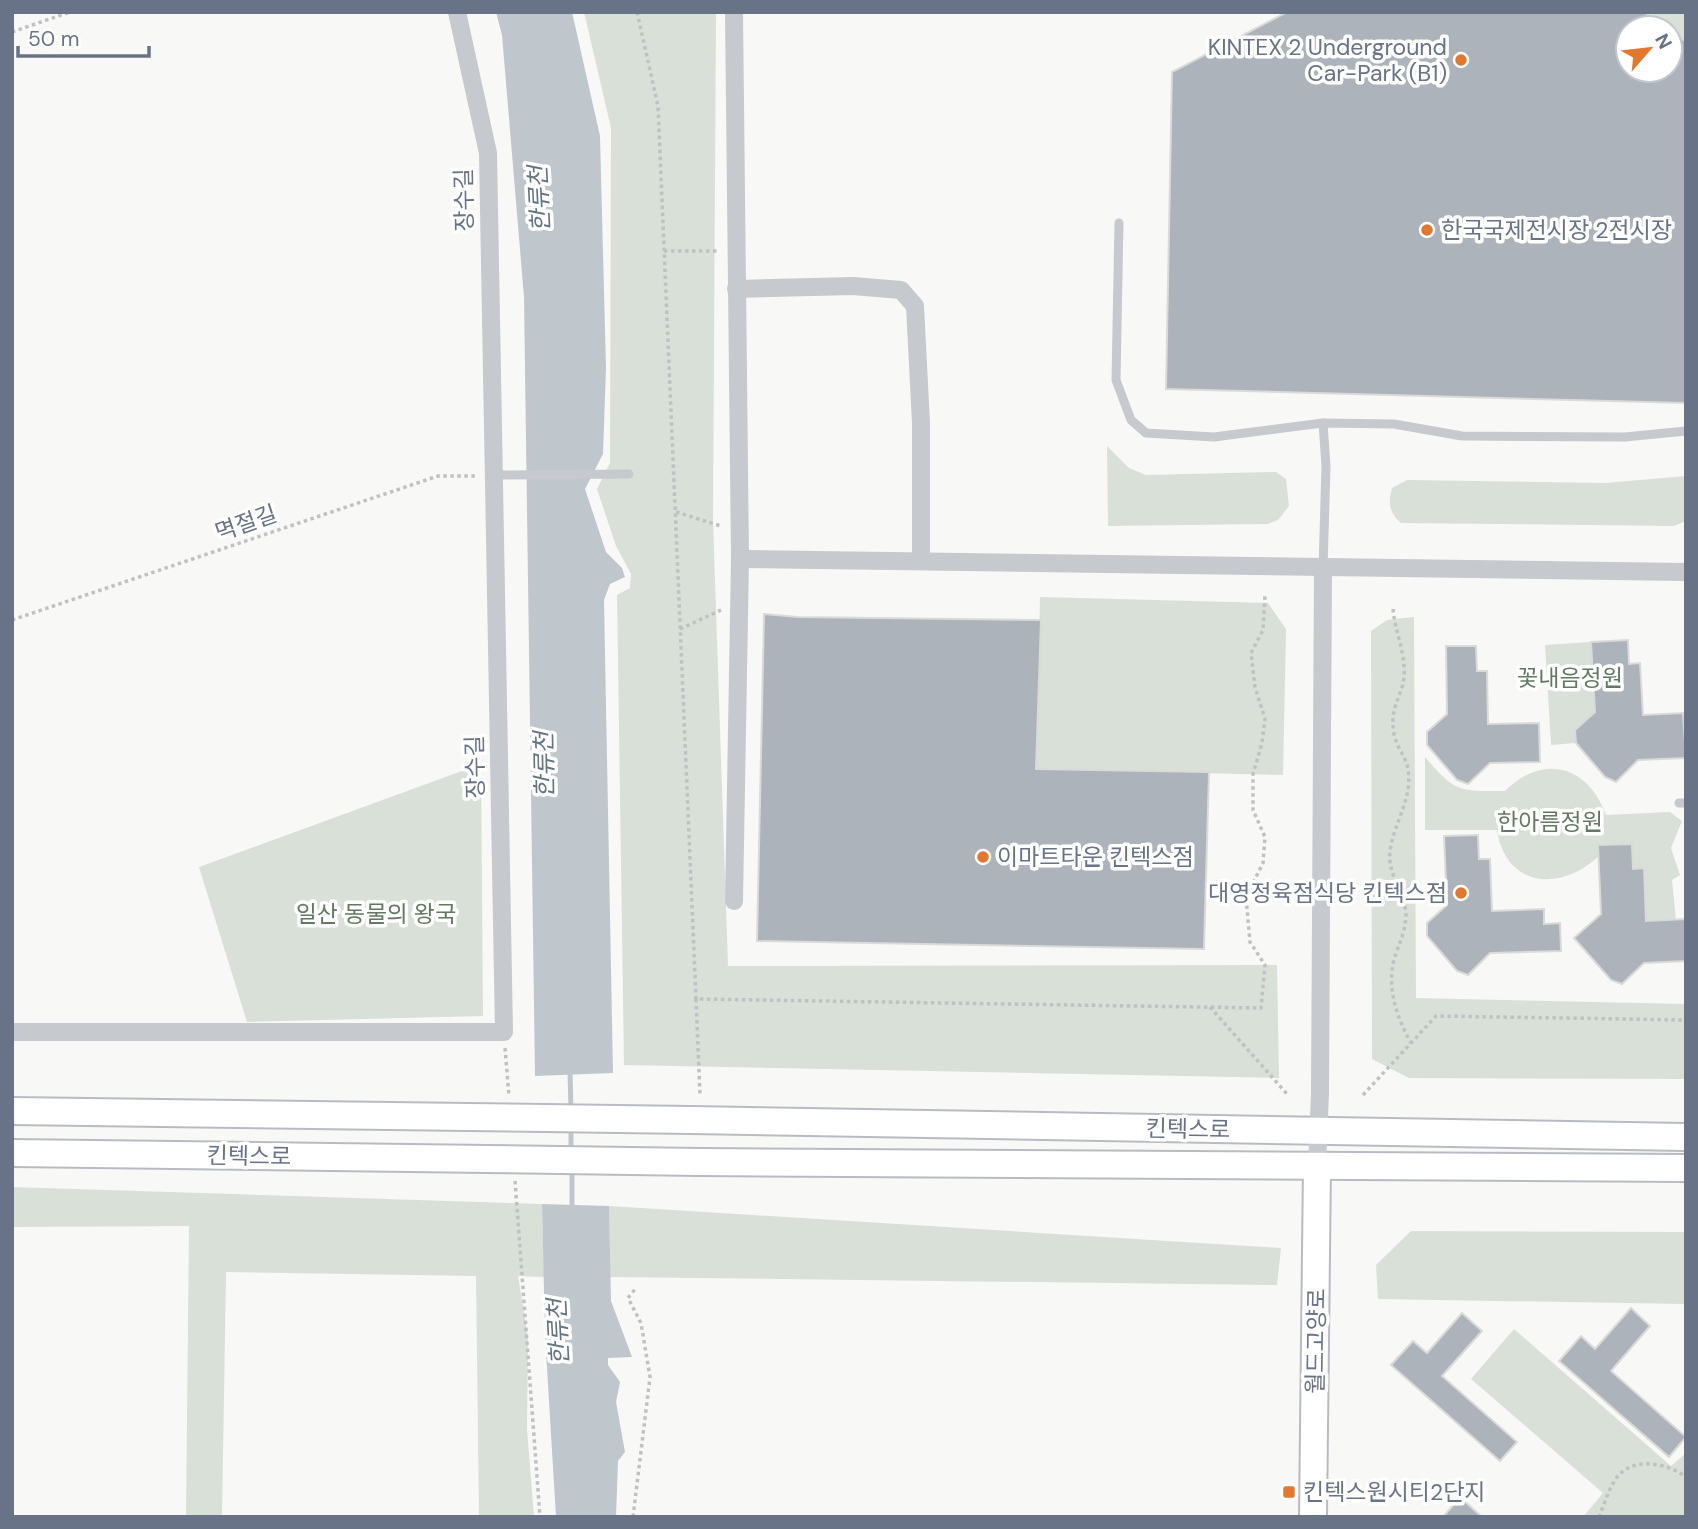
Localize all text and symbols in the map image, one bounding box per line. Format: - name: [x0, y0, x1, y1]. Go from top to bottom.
- scale bar: [18, 14, 149, 58]
- north arrow: [1614, 14, 1684, 84]
- text: 50 m: [28, 25, 79, 53]
- text: N: [1649, 29, 1678, 53]
- place label: KINTEX 2 Underground Car-Park (B1): [1208, 32, 1447, 88]
- marker: KINTEX 2 Underground Car-Park (B1): [1453, 52, 1469, 68]
- water label: 한류천: [522, 162, 556, 233]
- street label: 장수길: [448, 168, 480, 232]
- place label: 한국국제전시장 2전시장: [1441, 215, 1672, 245]
- marker: 한국국제전시장 2전시장: [1419, 222, 1435, 238]
- street label: 멱절길: [211, 498, 281, 548]
- park label: 꽃내음정원: [1517, 663, 1623, 693]
- water label: 한류천: [528, 729, 560, 798]
- street label: 장수길: [459, 735, 491, 799]
- park label: 한아름정원: [1497, 807, 1603, 837]
- place label: 이마트타운 킨텍스점: [997, 842, 1194, 872]
- marker: 이마트타운 킨텍스점: [975, 849, 991, 865]
- place label: 대영정육점식당 킨텍스점: [1208, 878, 1447, 908]
- marker: 대영정육점식당 킨텍스점: [1453, 885, 1469, 901]
- park label: 일산 동물의 왕국: [296, 899, 456, 929]
- street label: 킨텍스로: [1145, 1113, 1231, 1145]
- street label: 킨텍스로: [206, 1140, 292, 1172]
- street label: 월드고양로: [1300, 1288, 1332, 1394]
- water label: 한류천: [541, 1295, 575, 1366]
- place label: 킨텍스원시티2단지: [1303, 1477, 1486, 1507]
- marker: 킨텍스원시티2단지: [1281, 1484, 1297, 1500]

